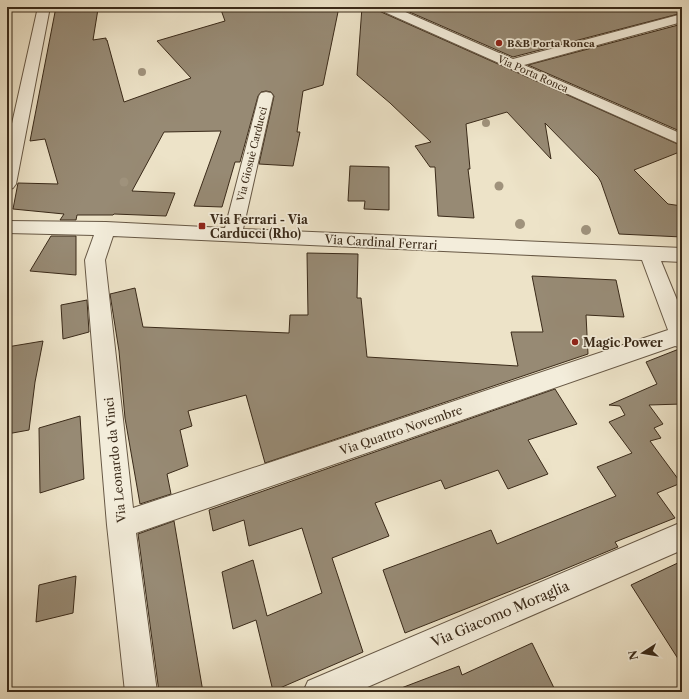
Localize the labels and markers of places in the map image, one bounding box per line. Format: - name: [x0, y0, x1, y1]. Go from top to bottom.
- place label: B&B Porta Ronca: [507, 37, 595, 50]
- marker: B&B Porta Ronca: [494, 38, 504, 48]
- place label: Via Ferrari - Via Carducci (Rho): [209, 212, 309, 241]
- marker: Via Ferrari - Via Carducci (Rho): [197, 221, 207, 231]
- place label: Magic Power: [583, 335, 663, 350]
- marker: Magic Power: [570, 337, 580, 347]

